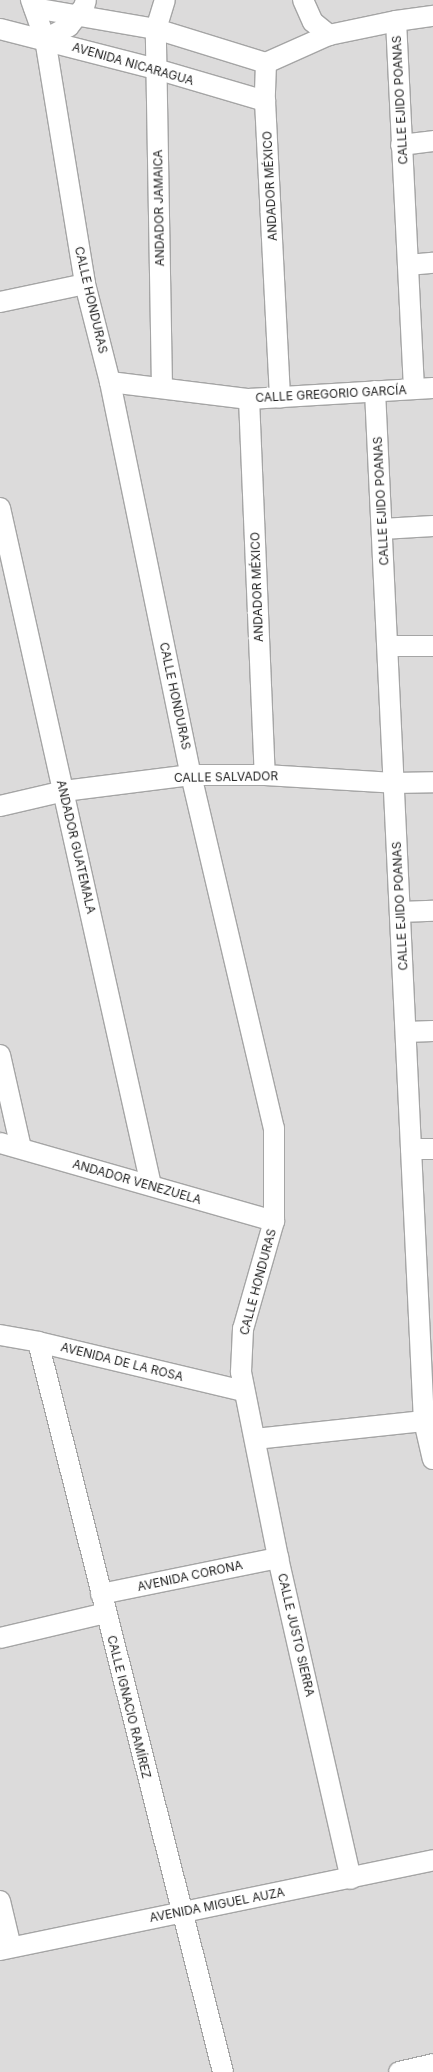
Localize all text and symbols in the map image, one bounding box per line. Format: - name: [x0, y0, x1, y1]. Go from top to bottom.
- street label: CALLE EJIDO POANAS: [389, 35, 411, 165]
- street label: AVENIDA NICARAGUA: [71, 40, 195, 88]
- street label: ANDADOR MÉXICO: [260, 131, 280, 241]
- street label: ANDADOR JAMAICA: [151, 149, 167, 267]
- street label: CALLE HONDURAS: [72, 245, 110, 355]
- street label: CALLE GREGORIO GARCÍA: [255, 383, 407, 405]
- street label: CALLE EJIDO POANAS: [370, 436, 392, 566]
- street label: ANDADOR MÉXICO: [248, 532, 266, 642]
- street label: CALLE HONDURAS: [157, 641, 193, 751]
- street label: CALLE SALVADOR: [174, 769, 278, 785]
- street label: ANDADOR GUATEMALA: [54, 779, 98, 915]
- street label: CALLE EJIDO POANAS: [389, 841, 411, 971]
- street label: ANDADOR VENEZUELA: [71, 1157, 203, 1207]
- street label: CALLE HONDURAS: [237, 1227, 279, 1337]
- street label: AVENIDA DE LA ROSA: [59, 1340, 185, 1384]
- street label: AVENIDA CORONA: [136, 1558, 244, 1594]
- street label: CALLE JUSTO SIERRA: [275, 1572, 317, 1698]
- street label: CALLE IGNACIO RAMÍREZ: [104, 1634, 154, 1780]
- street label: AVENIDA MIGUEL AUZA: [148, 1885, 286, 1925]

